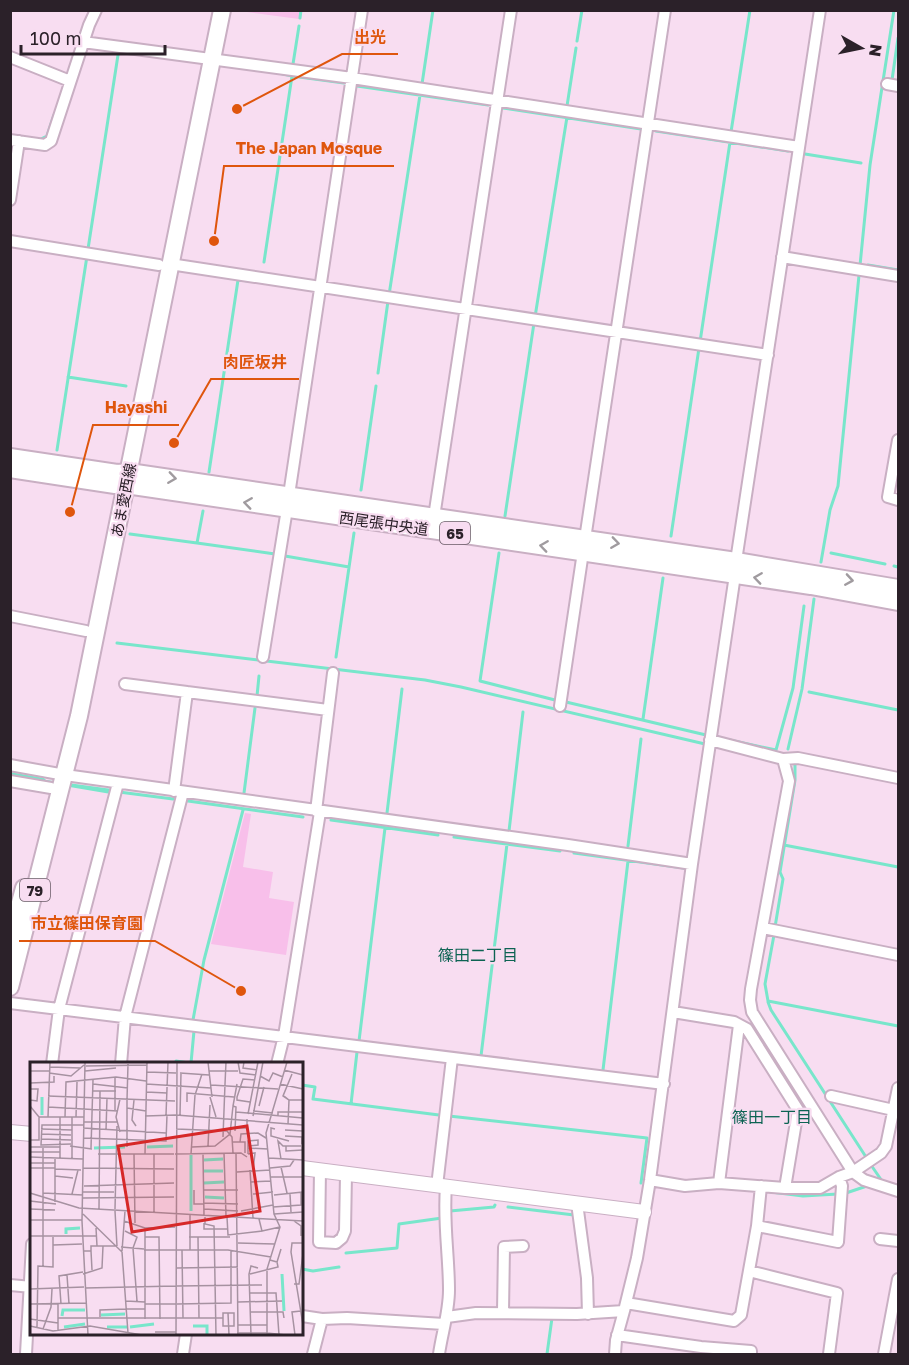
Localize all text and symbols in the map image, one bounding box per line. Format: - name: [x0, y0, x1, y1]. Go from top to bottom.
- scale bar: [21, 18, 165, 56]
- north arrow: [831, 18, 891, 78]
- callout: 出光: [342, 20, 398, 54]
- text: 100 m: [30, 27, 81, 49]
- text: 出光: [354, 27, 386, 47]
- text: N: [865, 43, 887, 58]
- callout: The Japan Mosque: [224, 132, 394, 166]
- text: The Japan Mosque: [236, 138, 382, 158]
- callout: 肉匠坂井: [211, 345, 299, 379]
- text: 肉匠坂井: [223, 352, 287, 372]
- callout: Hayashi: [93, 391, 179, 425]
- text: Hayashi: [105, 397, 167, 417]
- street label: あま愛西線: [107, 461, 139, 539]
- one-way arrow: [168, 471, 177, 483]
- one-way arrow: [243, 497, 252, 509]
- street label: 西尾張中央道: [338, 508, 430, 538]
- road number: 65: [440, 522, 470, 544]
- one-way arrow: [610, 537, 619, 549]
- one-way arrow: [540, 541, 549, 553]
- one-way arrow: [753, 573, 763, 585]
- one-way arrow: [844, 573, 853, 585]
- road number: 79: [20, 879, 50, 901]
- callout: 市立篠田保育園: [19, 907, 155, 941]
- text: 市立篠田保育園: [31, 913, 143, 933]
- district label: 篠田二丁目: [438, 945, 518, 965]
- inset map: [30, 1062, 303, 1335]
- district label: 篠田一丁目: [732, 1107, 812, 1127]

